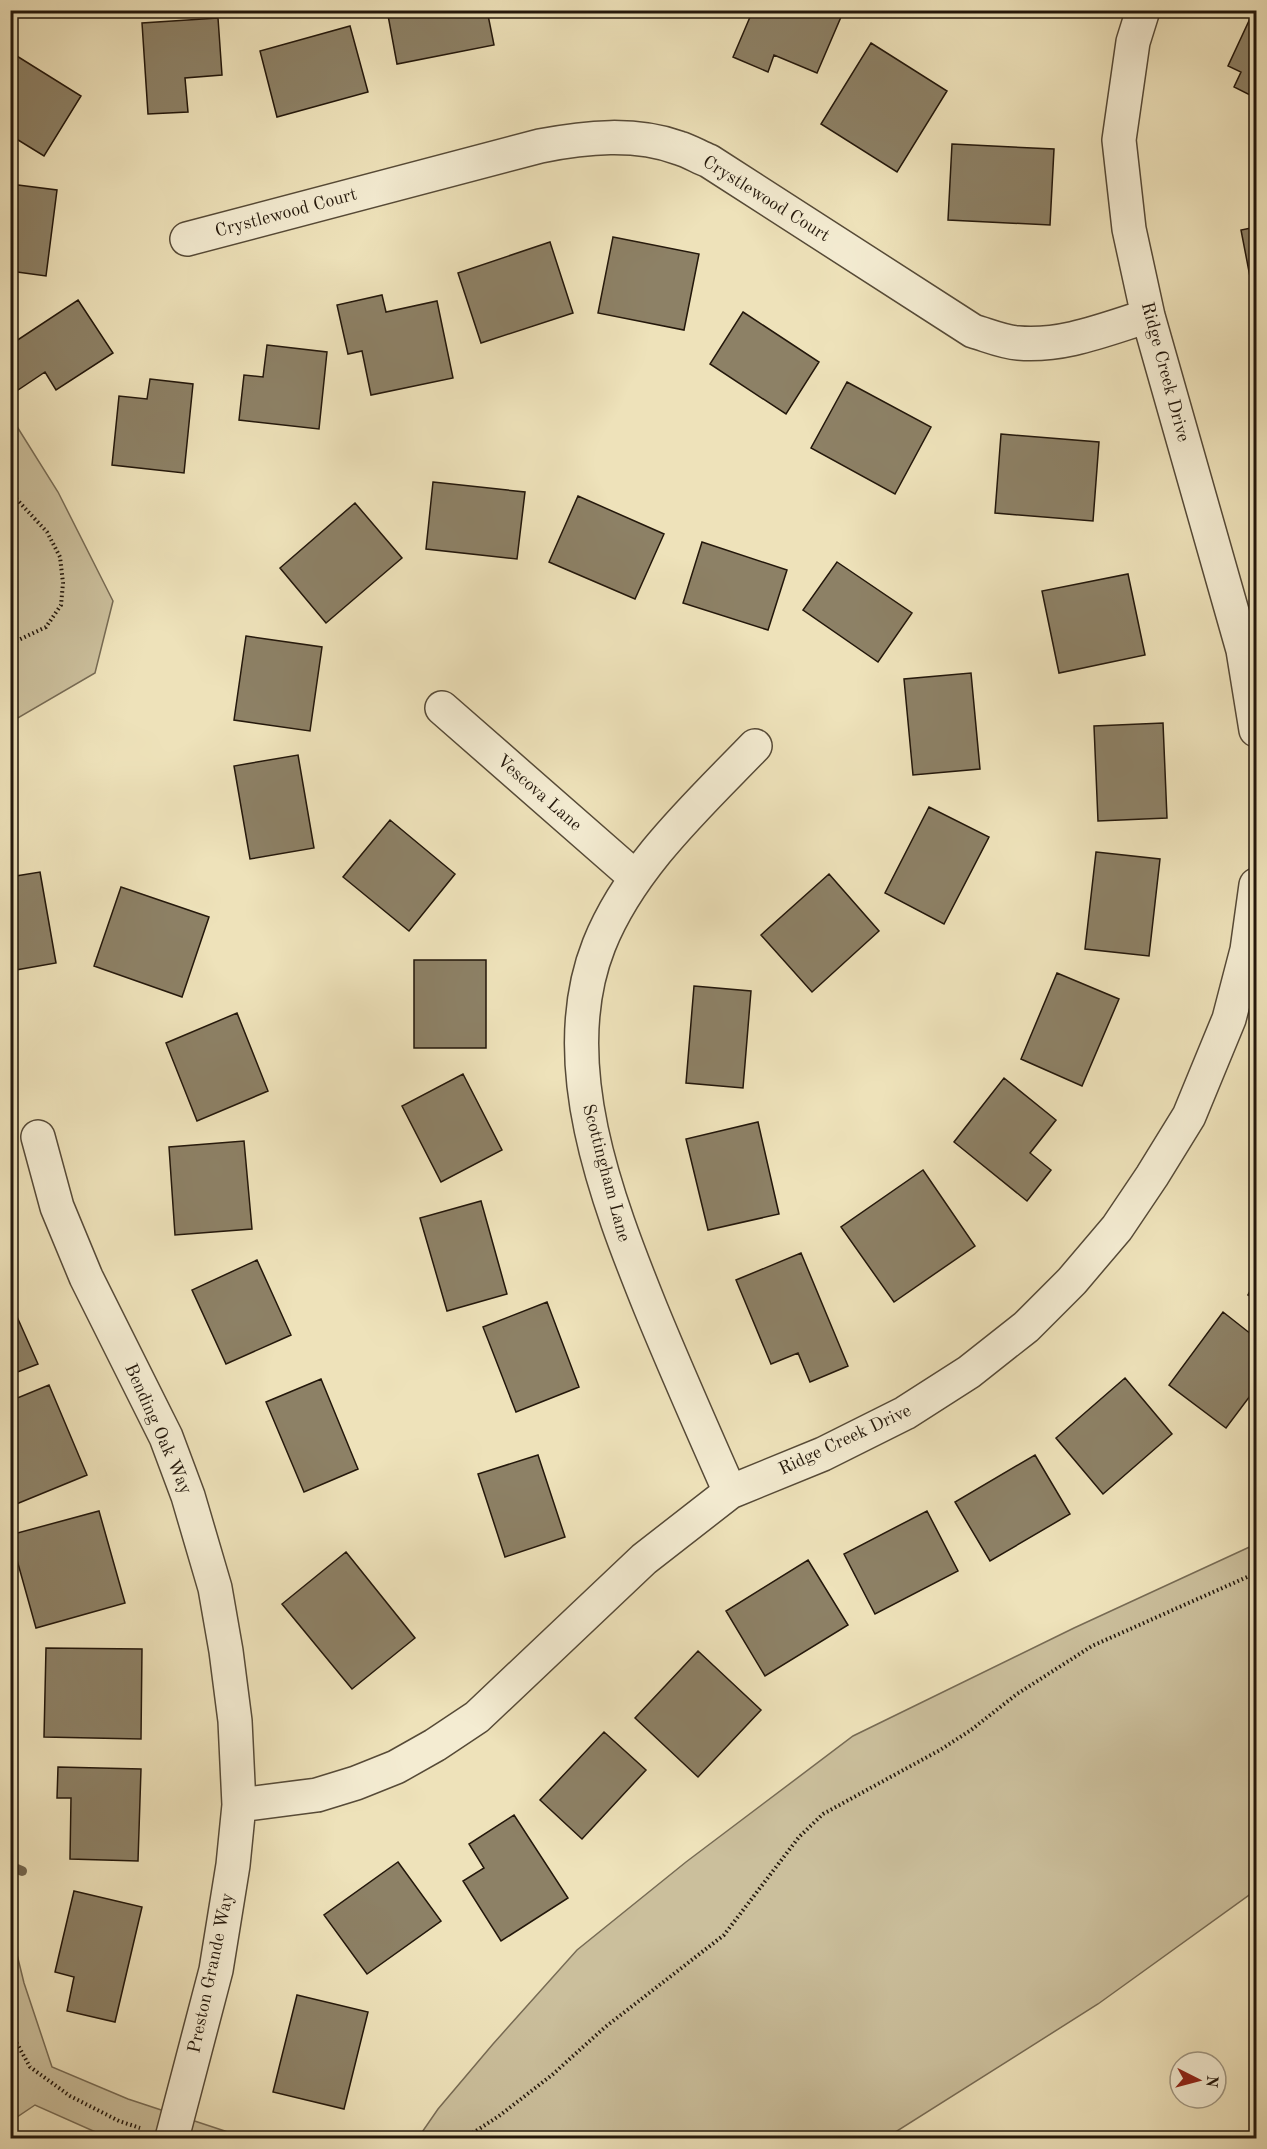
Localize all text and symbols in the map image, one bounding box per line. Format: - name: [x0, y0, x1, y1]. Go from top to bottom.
- street label: Crystlewood Court: [699, 153, 833, 245]
- street label: Crystlewood Court: [213, 185, 359, 241]
- street label: Ridge Creek Drive: [1138, 300, 1192, 444]
- street label: Vescova Lane: [493, 751, 585, 835]
- street label: Scottingham Lane: [579, 1102, 633, 1244]
- street label: Bending Oak Way: [121, 1361, 195, 1497]
- street label: Ridge Creek Drive: [776, 1401, 914, 1479]
- street label: Preston Grande Way: [185, 1891, 237, 2055]
- north arrow: [1168, 2050, 1228, 2110]
- text: N: [1202, 2074, 1220, 2089]

